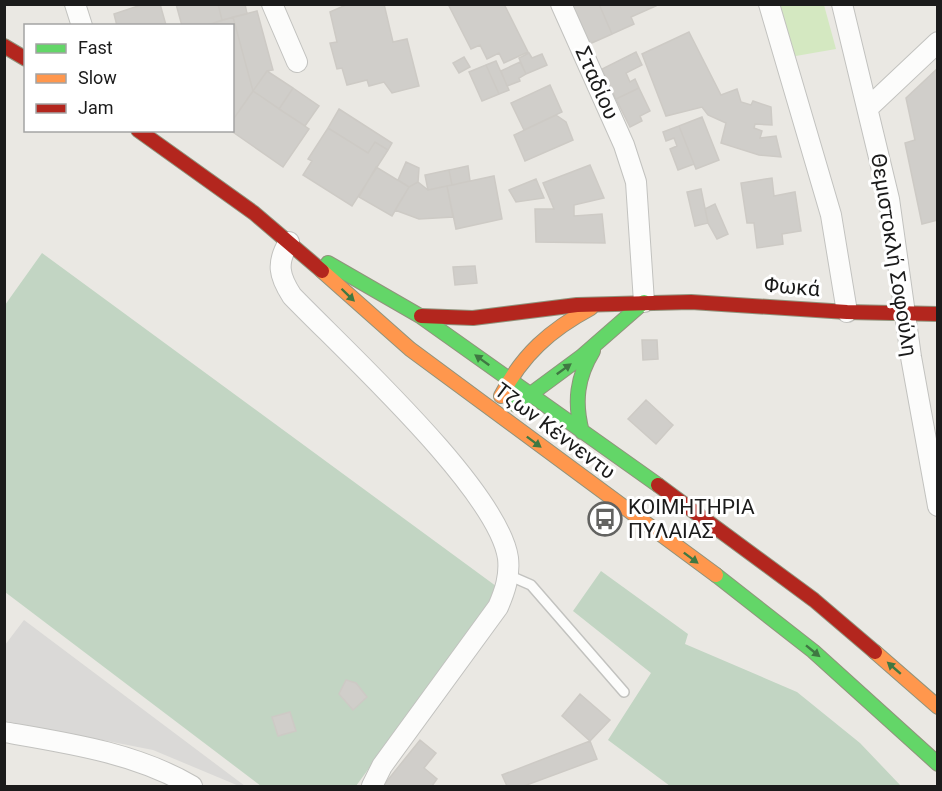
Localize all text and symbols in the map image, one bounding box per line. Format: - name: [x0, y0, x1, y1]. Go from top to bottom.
- legend: [24, 24, 234, 132]
- text: Fast: [78, 37, 113, 58]
- street label: Σταδίου: [570, 43, 624, 123]
- text: Slow: [78, 67, 117, 88]
- text: Jam: [78, 97, 114, 118]
- street label: Θεμιστοκλή Σοφούλη: [866, 152, 922, 358]
- street label: Φωκά: [763, 273, 821, 301]
- one-way arrow: [341, 288, 355, 302]
- one-way arrow: [474, 354, 489, 366]
- one-way arrow: [556, 363, 572, 375]
- street label: Τζων Κέννεντυ: [490, 378, 620, 484]
- one-way arrow: [526, 436, 542, 448]
- place label: ΚΟΙΜΗΤΗΡΙΑ ΠΥΛΑΙΑΣ: [628, 495, 755, 543]
- bus stop icon: ΚΟΙΜΗΤΗΡΙΑ ΠΥΛΑΙΑΣ: [587, 501, 623, 537]
- one-way arrow: [683, 552, 699, 564]
- one-way arrow: [805, 644, 820, 657]
- one-way arrow: [887, 662, 902, 675]

